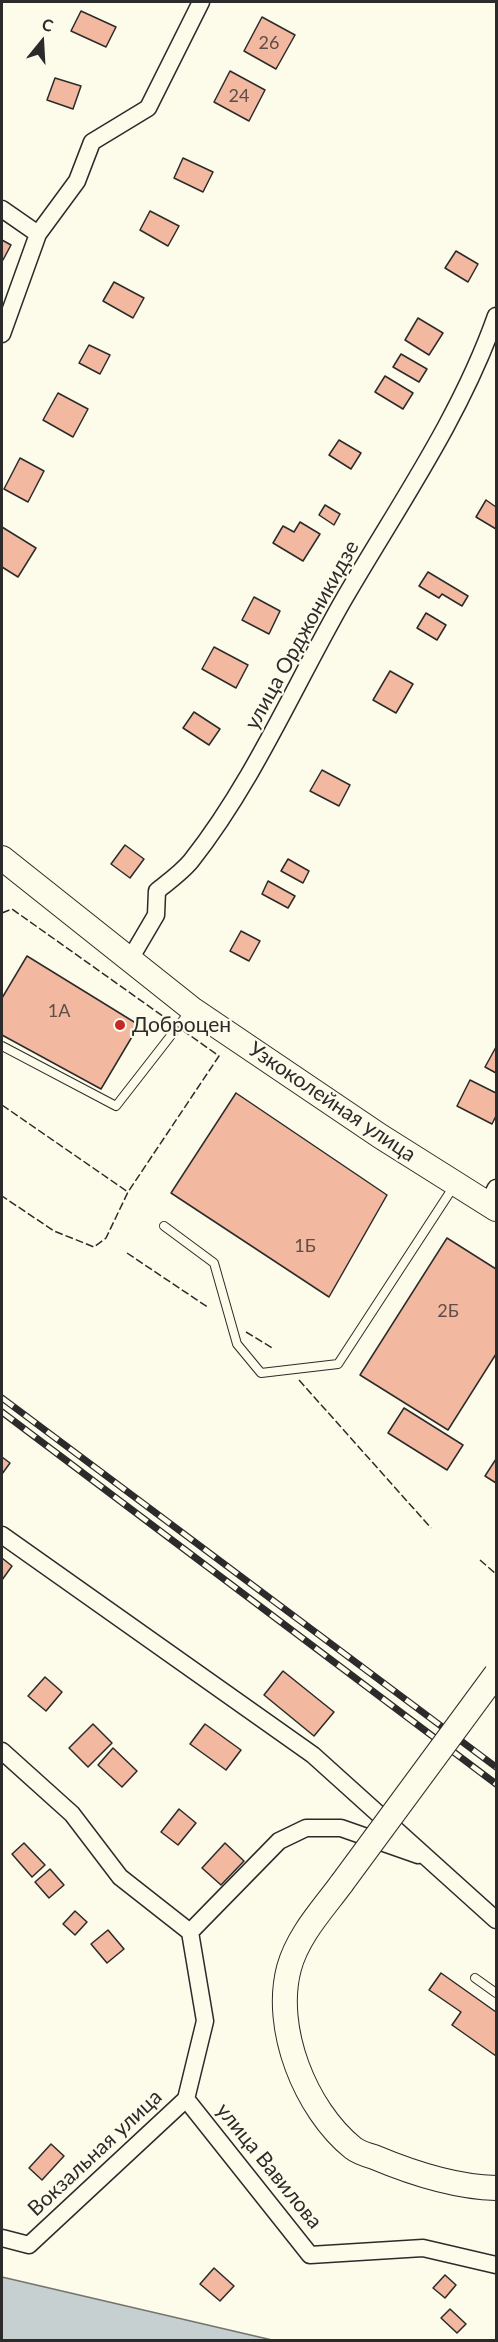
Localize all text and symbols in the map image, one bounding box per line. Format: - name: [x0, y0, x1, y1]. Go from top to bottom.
- north arrow: [12, 12, 72, 72]
- text: С: [40, 14, 56, 35]
- house number: 26: [259, 32, 279, 54]
- house number: 24: [229, 85, 249, 107]
- street label: улица Орджоникидзе: [240, 536, 364, 734]
- house number: 1А: [48, 1000, 70, 1022]
- place label: Доброцен: [132, 1012, 231, 1038]
- marker: Доброцен: [113, 1018, 127, 1032]
- street label: Узкоколейная улица: [244, 1037, 420, 1167]
- house number: 1Б: [294, 1235, 316, 1257]
- house number: 2Б: [437, 1300, 459, 1322]
- street label: Вокзальная улица: [23, 2085, 167, 2221]
- street label: улица Вавилова: [211, 2098, 327, 2234]

